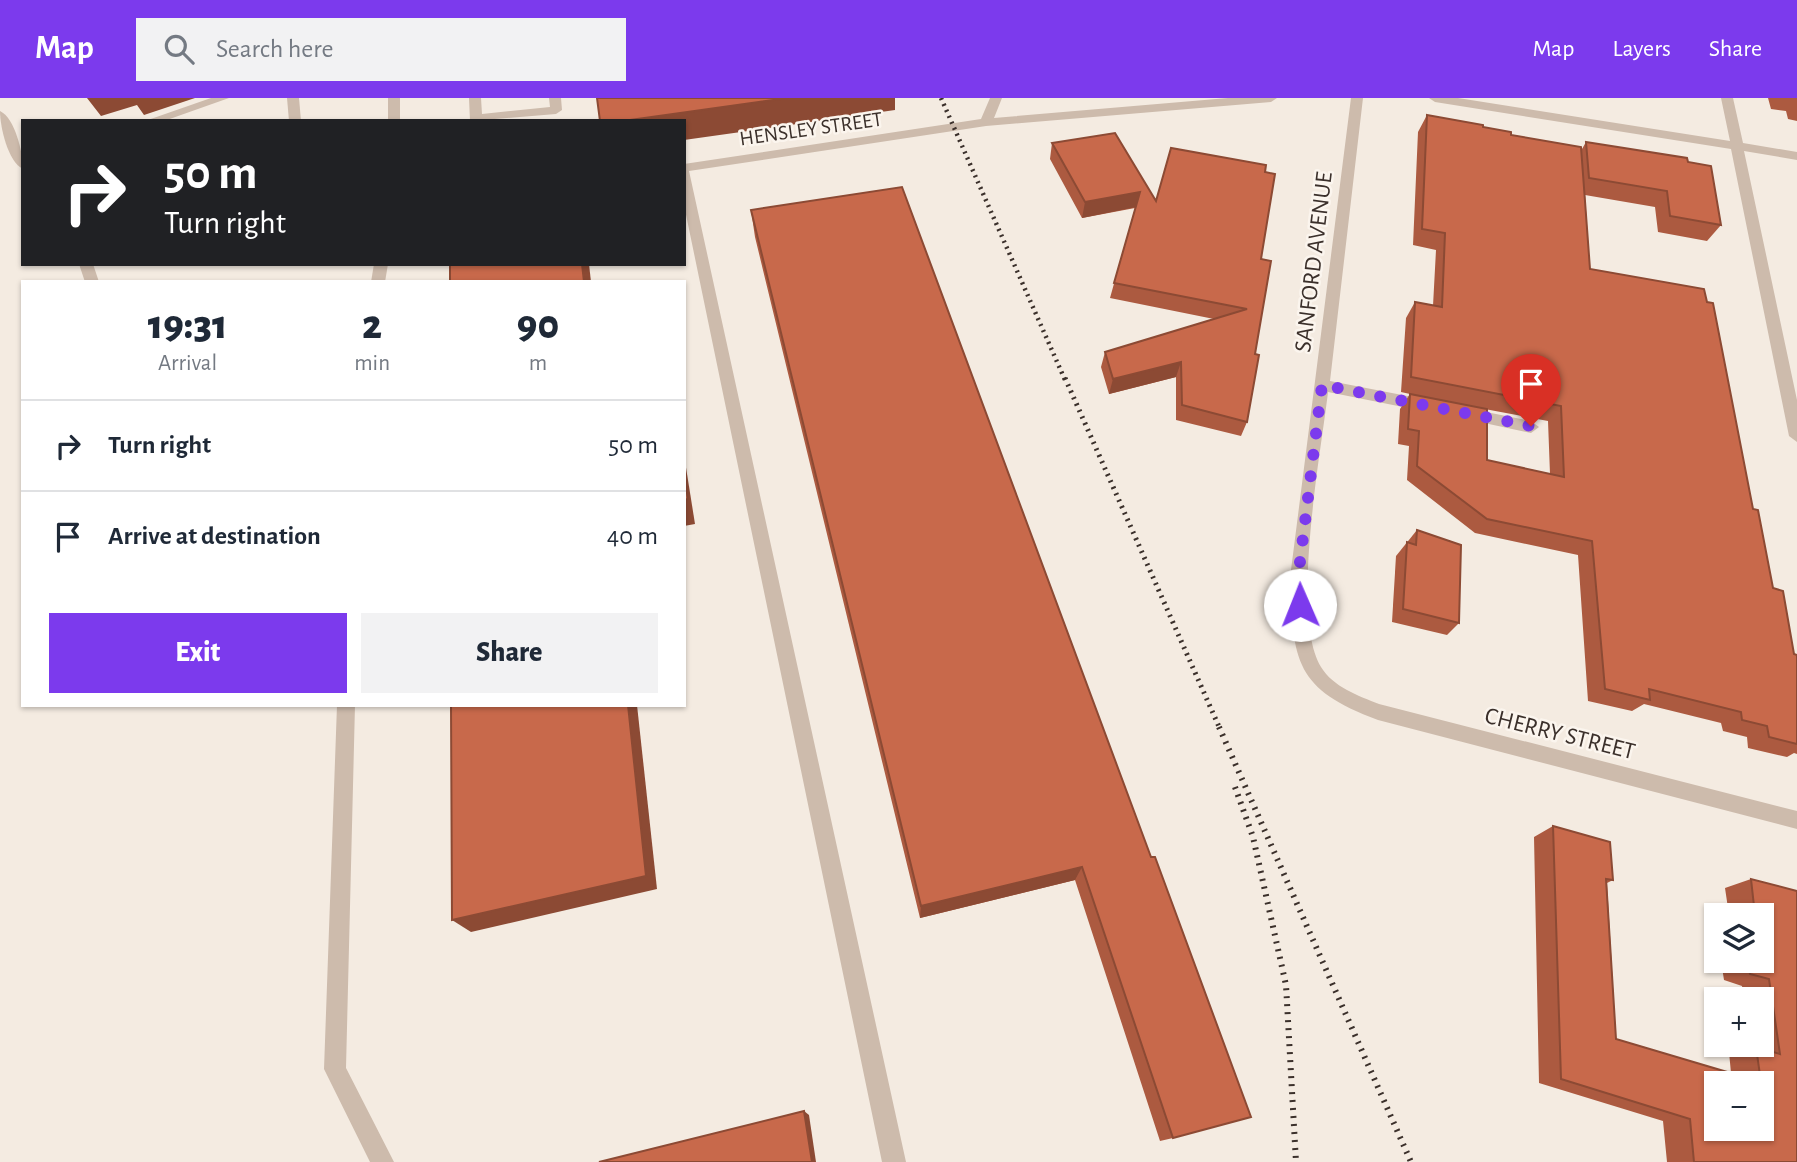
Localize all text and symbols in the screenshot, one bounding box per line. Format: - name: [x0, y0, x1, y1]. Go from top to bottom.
- search box: [136, 18, 626, 81]
- icon: search: [160, 30, 198, 68]
- text: Map: [35, 32, 94, 65]
- text: Search here: [216, 36, 334, 62]
- text: Map: [1532, 37, 1574, 61]
- text: Layers: [1612, 37, 1671, 61]
- text: Share: [1709, 37, 1762, 61]
- street label: HENSLEY STREET: [738, 109, 884, 149]
- icon: right: [49, 147, 140, 238]
- text: 50 m: [164, 149, 258, 198]
- street label: SANFORD AVENUE: [1291, 170, 1337, 354]
- text: Turn right: [164, 207, 286, 239]
- text: 19:31: [148, 304, 227, 346]
- text: 2: [362, 304, 382, 346]
- text: 90: [517, 304, 559, 346]
- text: Arrival: [158, 352, 217, 375]
- text: min: [354, 352, 390, 375]
- text: m: [529, 352, 547, 375]
- pin: [1501, 354, 1561, 426]
- icon: arrive: [1512, 365, 1550, 403]
- icon: right: [49, 427, 87, 465]
- text: Turn right: [108, 432, 211, 458]
- text: 50 m: [608, 432, 658, 458]
- icon: arrive: [49, 518, 87, 556]
- text: Arrive at destination: [108, 523, 321, 549]
- text: 40 m: [607, 523, 658, 549]
- position arrow: [1263, 568, 1337, 642]
- button: Exit: [49, 613, 347, 693]
- button: Share: [361, 613, 658, 693]
- street label: CHERRY STREET: [1482, 704, 1638, 764]
- map controls: [1704, 903, 1774, 1141]
- button: layers: [1704, 903, 1774, 973]
- button: +: [1704, 987, 1774, 1057]
- button: −: [1704, 1071, 1774, 1141]

